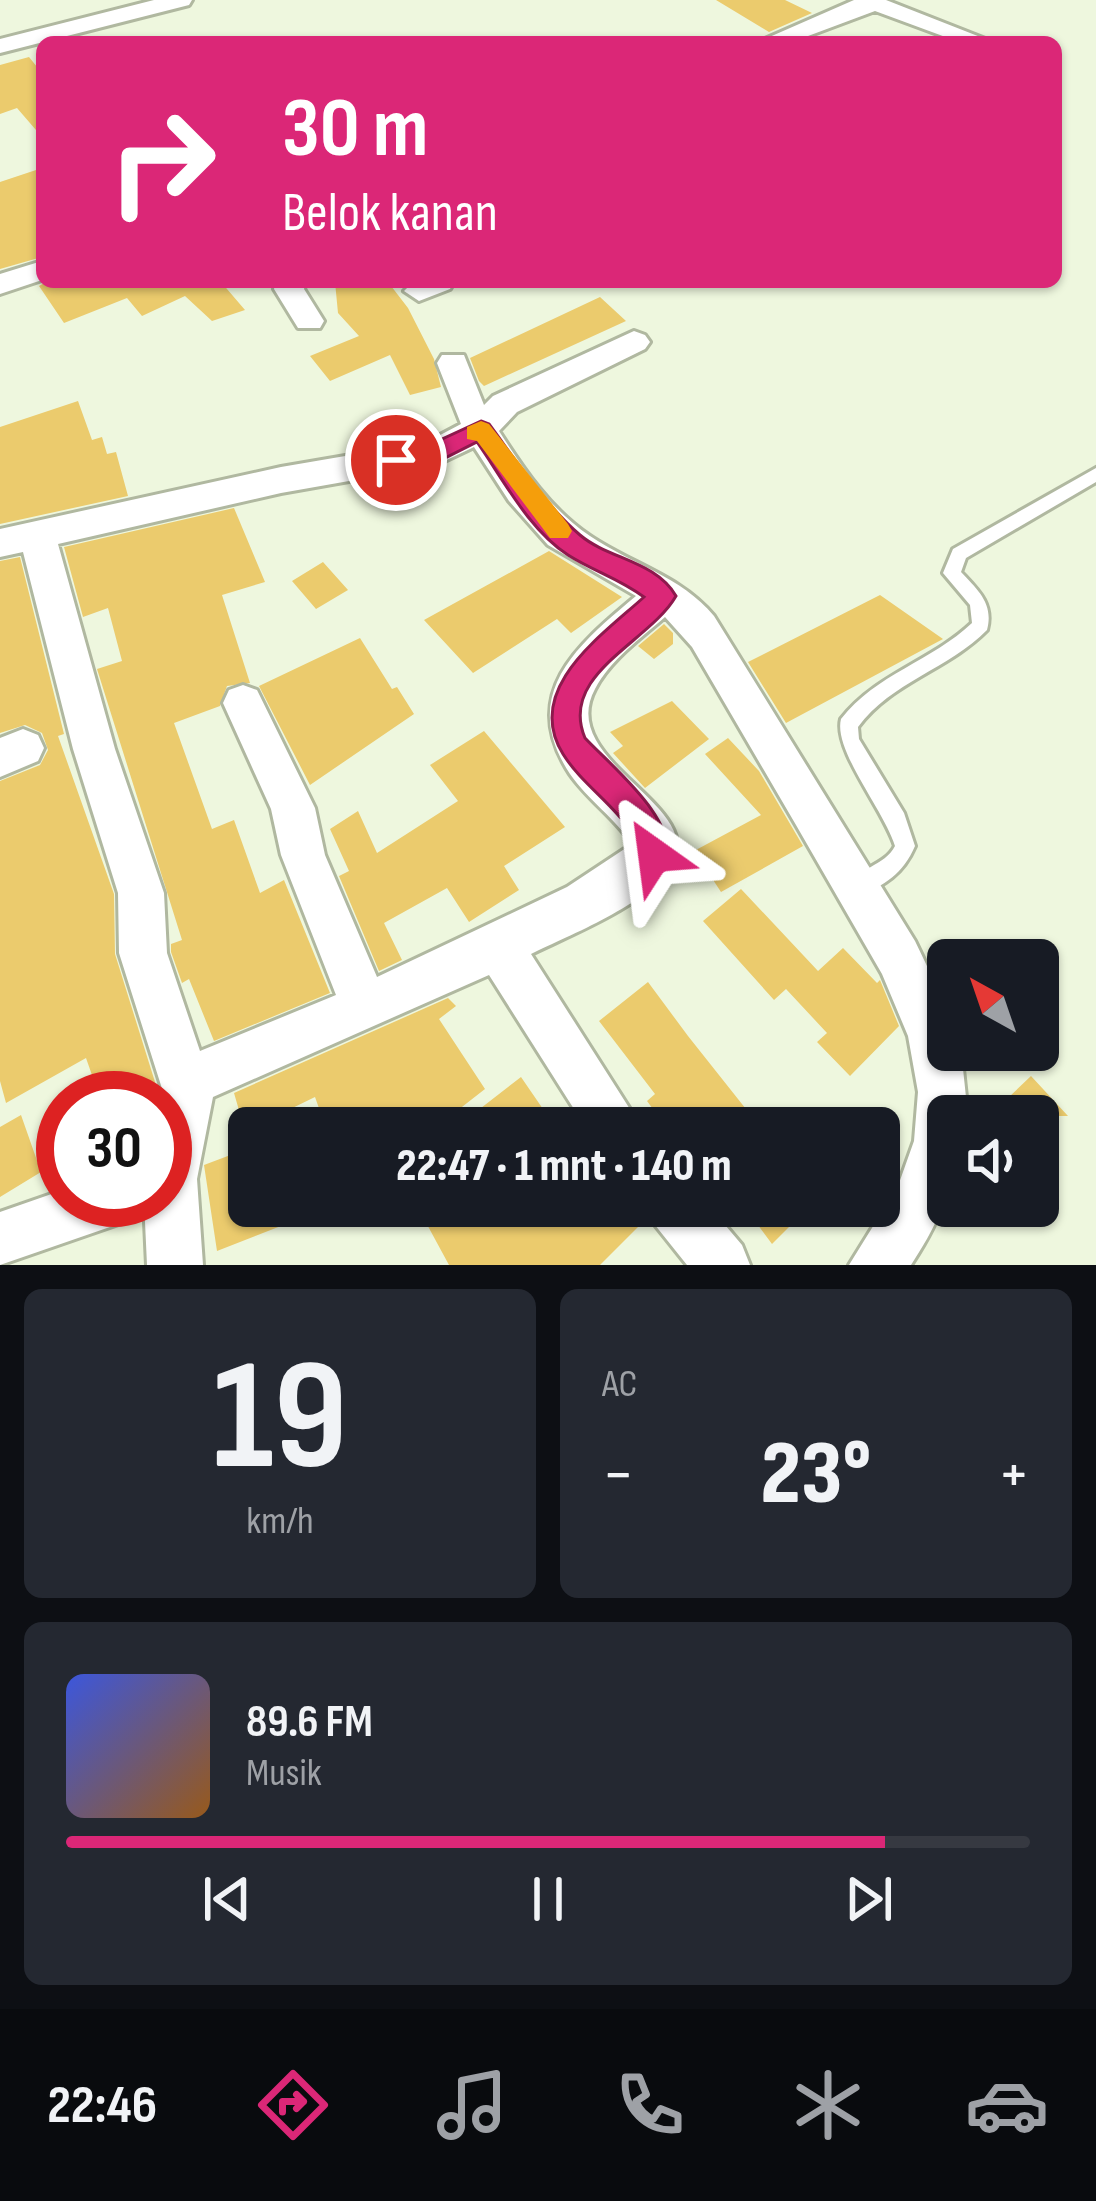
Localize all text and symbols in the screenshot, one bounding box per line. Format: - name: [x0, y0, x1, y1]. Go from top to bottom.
- text: 30 m: [282, 79, 428, 180]
- icon: right: [84, 84, 240, 240]
- text: Belok kanan: [282, 181, 498, 246]
- pin: [345, 409, 447, 511]
- icon: arrive: [363, 427, 429, 493]
- position arrow: [591, 792, 717, 918]
- north arrow: [927, 939, 1059, 1071]
- map controls: [927, 939, 1059, 1227]
- speed limit sign: 30: [36, 1071, 192, 1227]
- button: sound: [927, 1095, 1059, 1227]
- text: 22:47 · 1 mnt · 140 m: [396, 1139, 732, 1194]
- text: 19: [212, 1326, 348, 1513]
- text: AC: [602, 1361, 637, 1408]
- text: 23°: [761, 1421, 871, 1529]
- text: −: [602, 1436, 634, 1515]
- text: +: [998, 1436, 1030, 1515]
- text: km/h: [246, 1498, 314, 1545]
- text: 89.6 FM: [246, 1695, 373, 1750]
- text: Musik: [246, 1750, 322, 1797]
- icon: previous: [194, 1866, 260, 1932]
- icon: pause: [515, 1866, 581, 1932]
- icon: next: [836, 1866, 902, 1932]
- icon: directions: [251, 2063, 335, 2147]
- icon: music: [430, 2063, 514, 2147]
- icon: phone: [608, 2063, 692, 2147]
- icon: climate: [786, 2063, 870, 2147]
- icon: car: [965, 2063, 1049, 2147]
- text: 22:46: [47, 2073, 157, 2138]

